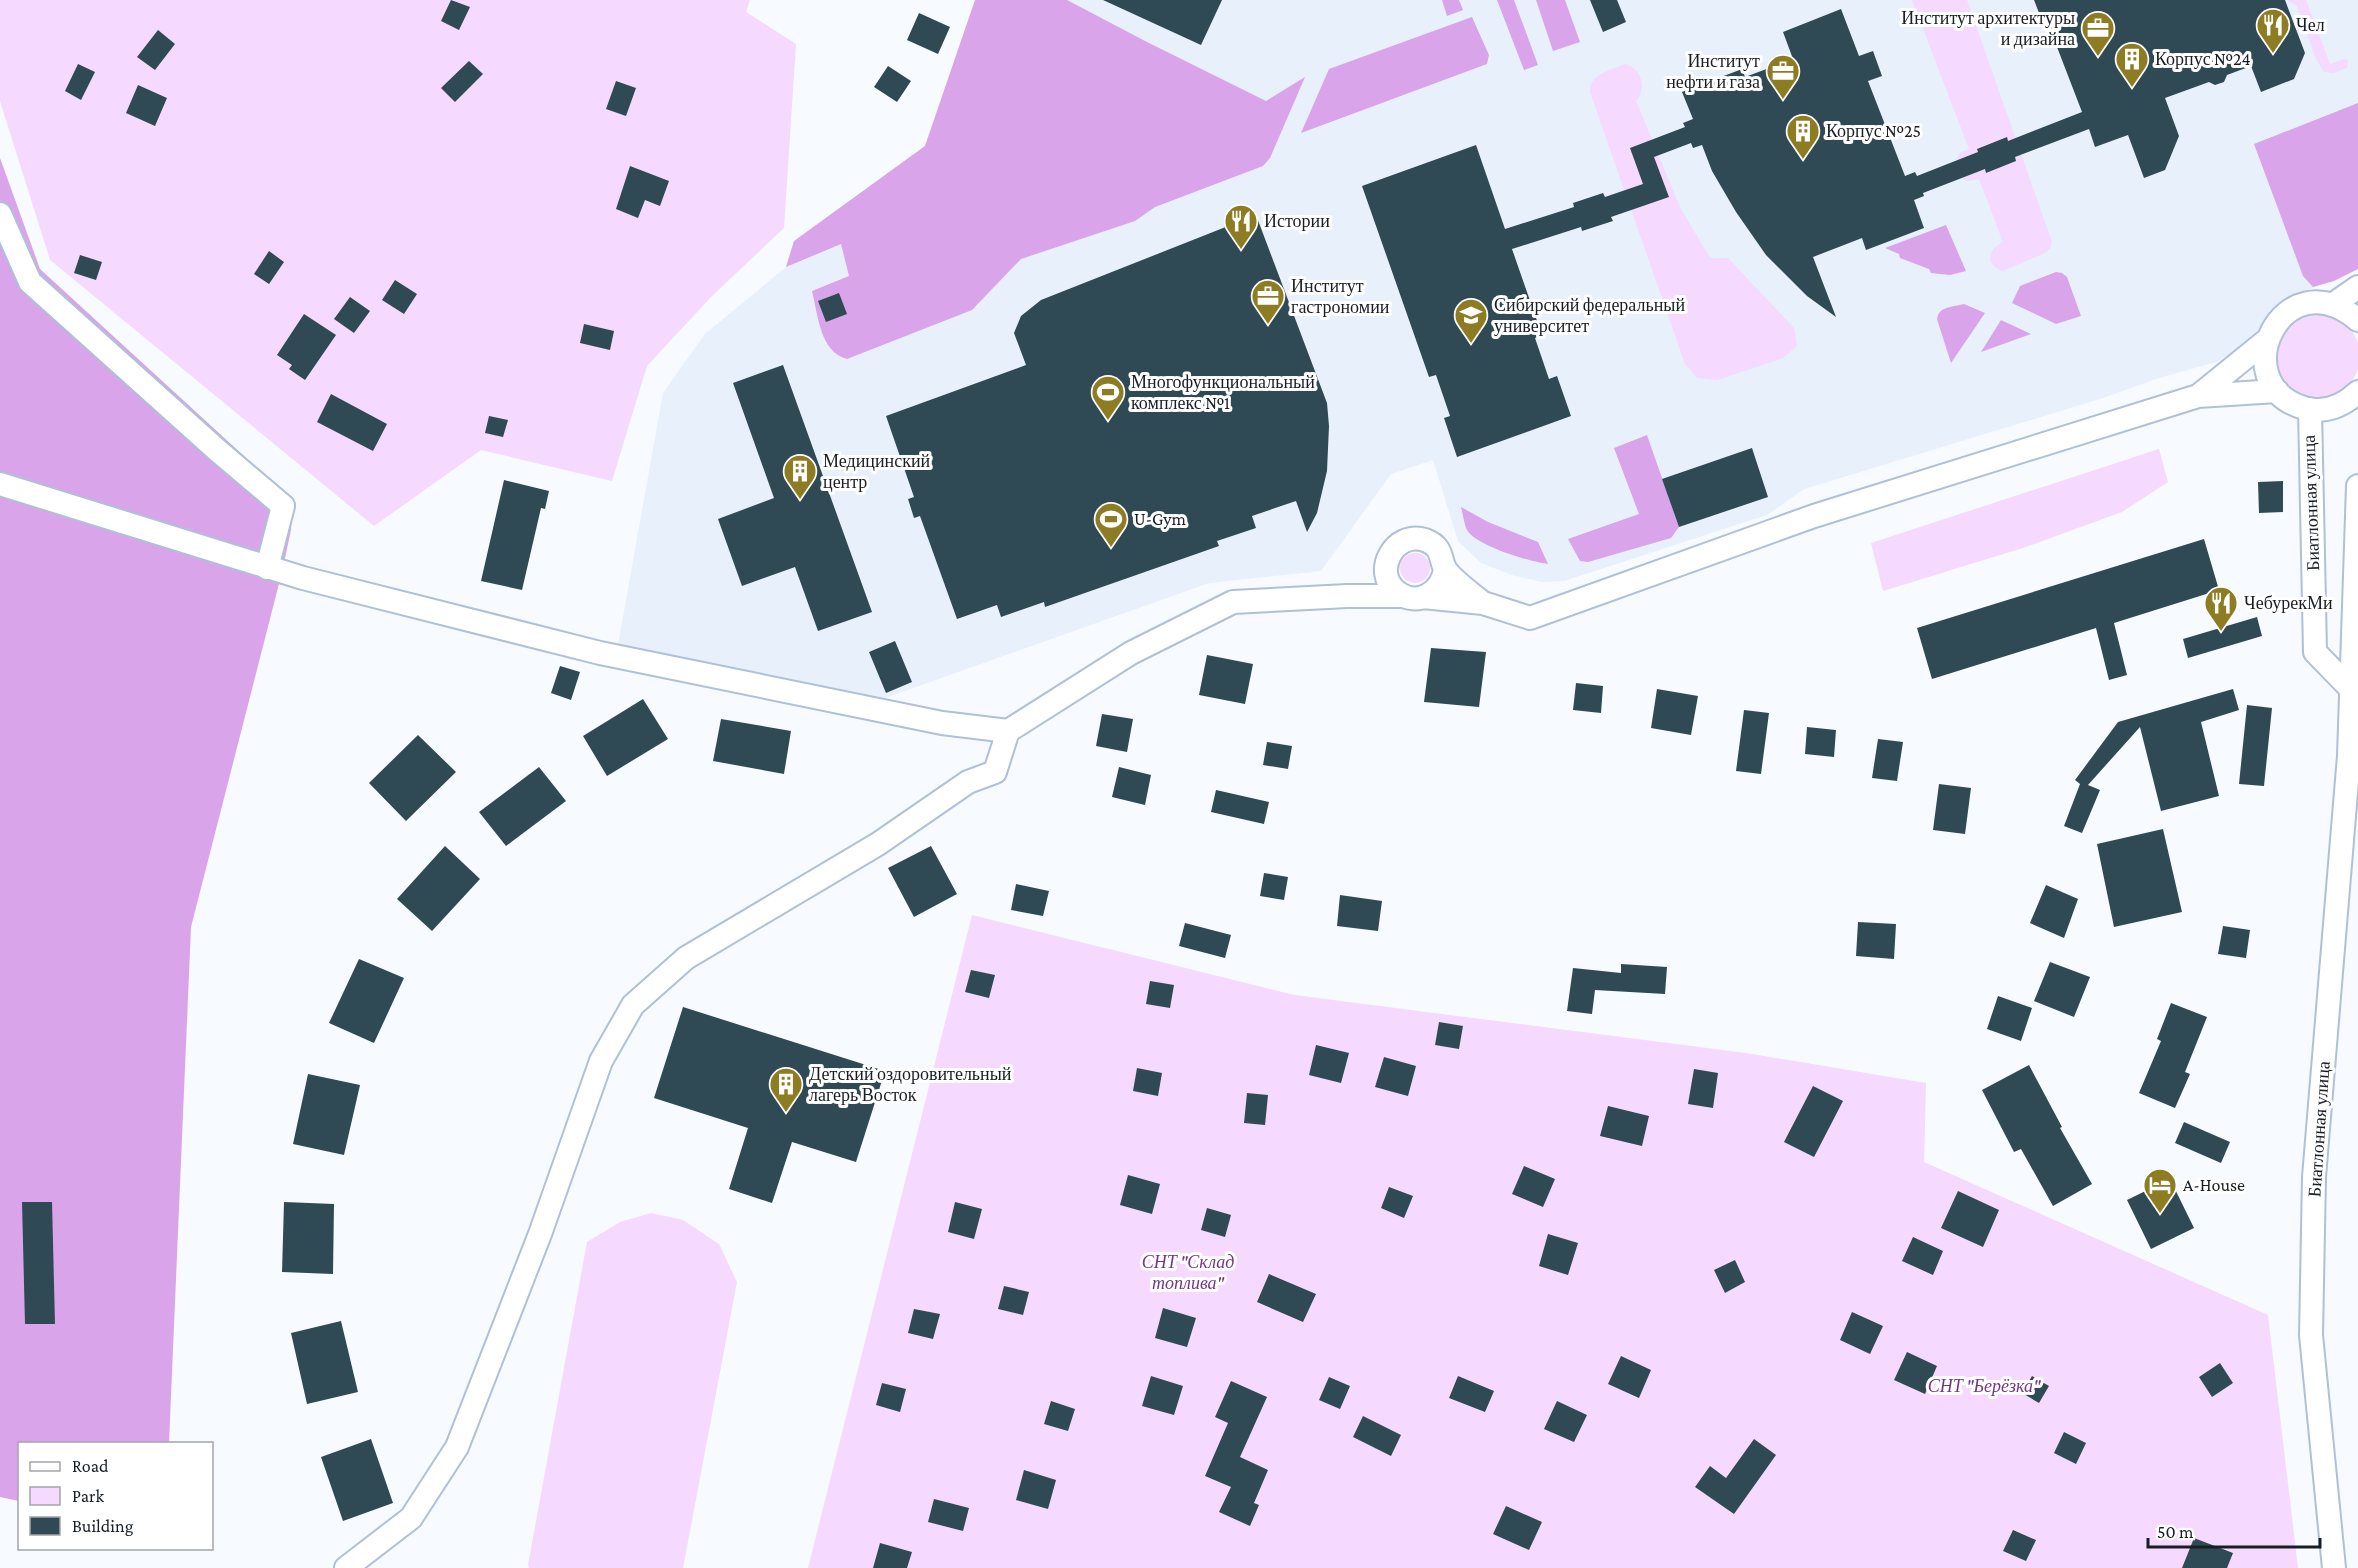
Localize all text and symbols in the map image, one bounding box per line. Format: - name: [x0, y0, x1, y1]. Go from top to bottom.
- restaurant icon: Чел: [2255, 7, 2291, 54]
- place label: Институт архитектуры и дизайна: [1901, 8, 2075, 49]
- office icon: Институт архитектуры и дизайна: [2080, 10, 2116, 57]
- place label: Чел: [2296, 15, 2325, 35]
- building icon: Корпус №24: [2114, 41, 2150, 88]
- place label: Корпус №24: [2155, 49, 2251, 69]
- place label: Институт нефти и газа: [1666, 51, 1760, 92]
- office icon: Институт нефти и газа: [1765, 53, 1801, 100]
- building icon: Корпус №25: [1785, 113, 1821, 160]
- place label: Корпус №25: [1826, 121, 1921, 141]
- restaurant icon: Истории: [1223, 203, 1259, 250]
- place label: Истории: [1264, 211, 1330, 231]
- place label: Институт гастрономии: [1291, 276, 1390, 317]
- office icon: Институт гастрономии: [1250, 278, 1286, 325]
- place label: Сибирский федеральный университет: [1494, 295, 1685, 336]
- school or university icon: Сибирский федеральный университет: [1453, 297, 1489, 344]
- place label: Многофункциональный комплекс №1: [1131, 372, 1315, 413]
- sports icon: Многофункциональный комплекс №1: [1090, 374, 1126, 421]
- street label: Биатлонная улица: [2299, 435, 2323, 571]
- place label: Медицинский центр: [823, 451, 931, 492]
- building icon: Медицинский центр: [782, 453, 818, 500]
- sports icon: U-Gym: [1093, 501, 1129, 548]
- place label: U-Gym: [1134, 509, 1187, 529]
- restaurant icon: ЧебурекМи: [2203, 585, 2239, 632]
- place label: ЧебурекМи: [2244, 593, 2333, 613]
- street label: Биатлонная улица: [2304, 1060, 2334, 1198]
- place label: Детский оздоровительный лагерь Восток: [809, 1064, 1012, 1105]
- building icon: Детский оздоровительный лагерь Восток: [768, 1066, 804, 1113]
- hotel icon: A-House: [2142, 1167, 2178, 1214]
- place label: A-House: [2183, 1175, 2245, 1195]
- park label: СНТ "Склад топлива": [1142, 1252, 1234, 1293]
- park label: СНТ "Берёзка": [1928, 1376, 2041, 1396]
- legend: [18, 1442, 213, 1550]
- text: Road: [72, 1456, 109, 1476]
- text: Park: [72, 1486, 104, 1506]
- scale bar: [2148, 1511, 2320, 1549]
- text: Building: [72, 1516, 134, 1536]
- text: 50 m: [2157, 1522, 2194, 1542]

